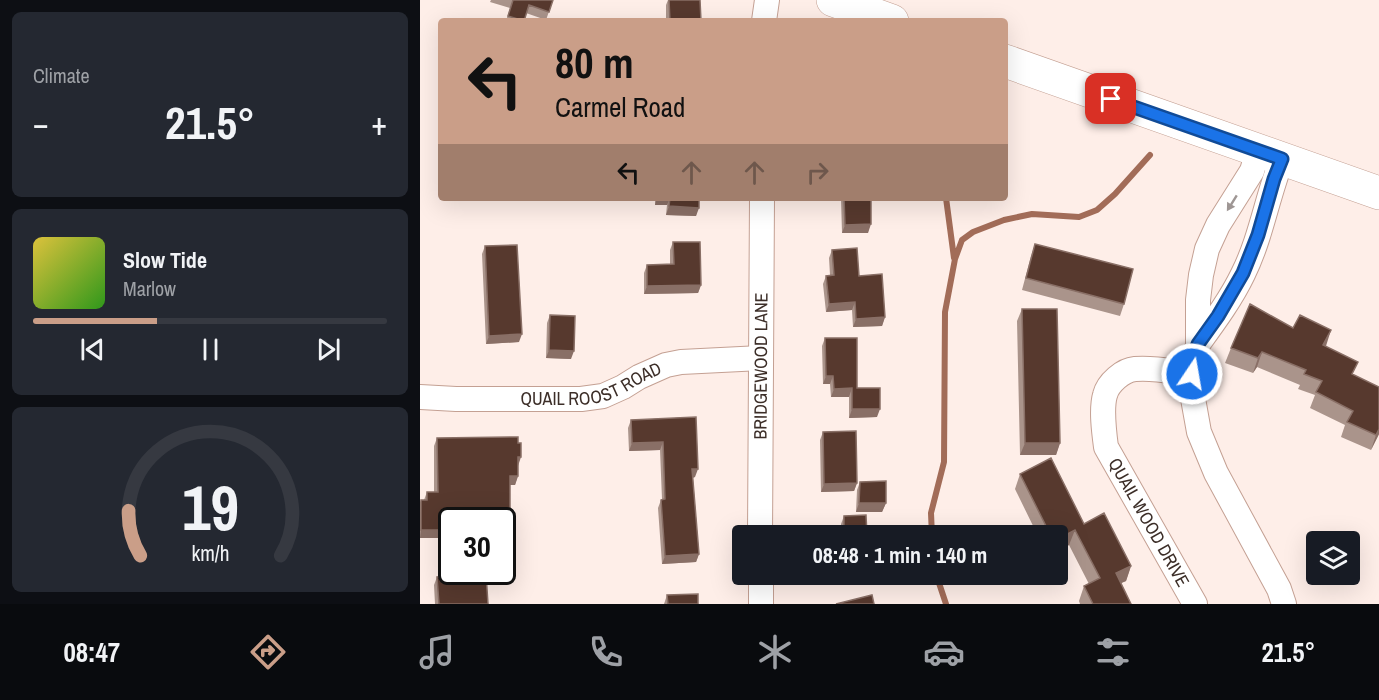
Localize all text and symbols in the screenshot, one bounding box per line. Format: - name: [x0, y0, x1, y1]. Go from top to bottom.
- text: 80 m: [555, 35, 634, 91]
- icon: left: [456, 42, 534, 120]
- text: Climate: [33, 62, 90, 89]
- pin: [1085, 73, 1136, 124]
- icon: arrive: [1094, 82, 1127, 115]
- text: Carmel Road: [555, 89, 685, 125]
- text: 21.5°: [165, 92, 255, 153]
- text: −: [33, 101, 49, 145]
- text: +: [371, 101, 387, 145]
- icon: left: [612, 156, 645, 189]
- icon: ahead: [675, 156, 708, 189]
- icon: ahead: [738, 156, 771, 189]
- icon: right: [801, 156, 834, 189]
- one-way arrow: [1226, 195, 1237, 211]
- text: Slow Tide: [123, 245, 207, 275]
- text: Marlow: [123, 275, 176, 302]
- street label: BRIDGEWOOD LANE: [748, 292, 773, 440]
- icon: previous: [76, 333, 109, 366]
- icon: pause: [194, 333, 227, 366]
- icon: next: [312, 333, 345, 366]
- position arrow: [1160, 342, 1224, 406]
- street label: QUAIL ROOST ROAD: [520, 356, 665, 411]
- street label: QUAIL WOOD DRIVE: [1103, 453, 1196, 591]
- text: 19: [182, 466, 238, 550]
- speed limit sign: 30: [438, 507, 516, 585]
- map controls: [1306, 531, 1360, 585]
- button: layers: [1306, 531, 1360, 585]
- text: km/h: [191, 540, 229, 569]
- text: 08:48 · 1 min · 140 m: [813, 540, 987, 570]
- icon: directions: [247, 631, 289, 673]
- icon: music: [416, 631, 458, 673]
- icon: phone: [585, 631, 627, 673]
- icon: climate: [754, 631, 796, 673]
- icon: car: [923, 631, 965, 673]
- icon: filters: [1092, 631, 1134, 673]
- text: 08:47: [64, 634, 120, 670]
- text: 21.5°: [1261, 634, 1315, 670]

